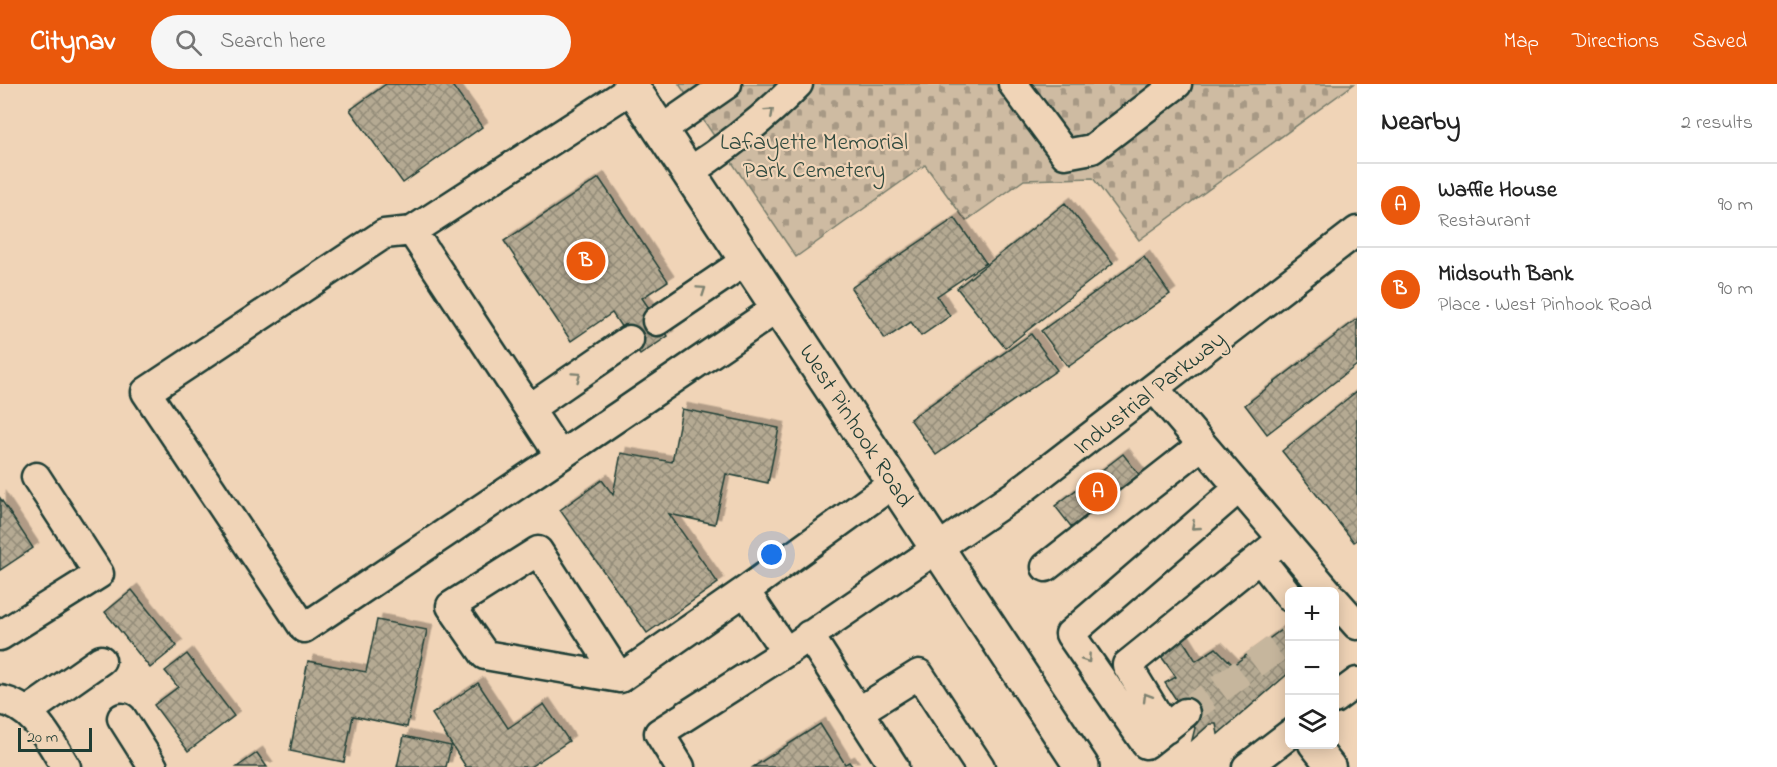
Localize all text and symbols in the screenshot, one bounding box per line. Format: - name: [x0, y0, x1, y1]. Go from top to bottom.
- search box: [151, 15, 571, 69]
- text: Citynav: [30, 22, 115, 63]
- icon: search: [172, 26, 205, 59]
- text: Search here: [220, 26, 326, 58]
- text: Map: [1503, 27, 1539, 57]
- text: Directions: [1572, 27, 1659, 57]
- text: Saved: [1692, 27, 1747, 57]
- text: Nearby: [1381, 104, 1460, 142]
- one-way arrow: [763, 108, 773, 119]
- text: 2 results: [1681, 109, 1753, 138]
- park label: Lafayette Memorial Park Cemetery: [720, 126, 908, 190]
- text: Waffle House: [1438, 175, 1557, 207]
- text: A: [1394, 191, 1407, 220]
- text: 90 m: [1718, 191, 1753, 220]
- text: Restaurant: [1438, 207, 1531, 236]
- pin: B: [566, 238, 606, 284]
- text: Midsouth Bank: [1438, 259, 1573, 291]
- text: B: [1394, 275, 1407, 304]
- text: 90 m: [1718, 275, 1753, 304]
- one-way arrow: [696, 286, 707, 297]
- text: Place · West Pinhook Road: [1438, 291, 1652, 320]
- street label: Industrial Parkway: [1067, 323, 1235, 466]
- street label: West Pinhook Road: [789, 338, 921, 515]
- one-way arrow: [570, 372, 581, 383]
- pin: A: [1078, 470, 1118, 514]
- one-way arrow: [1191, 519, 1202, 530]
- your location: [757, 540, 786, 569]
- map controls: [1285, 587, 1339, 749]
- button: +: [1285, 587, 1339, 641]
- button: −: [1285, 641, 1339, 695]
- one-way arrow: [1080, 652, 1091, 663]
- one-way arrow: [1142, 693, 1154, 703]
- button: layers: [1285, 695, 1339, 749]
- scale bar: [18, 725, 92, 752]
- text: 20 m: [27, 726, 58, 750]

